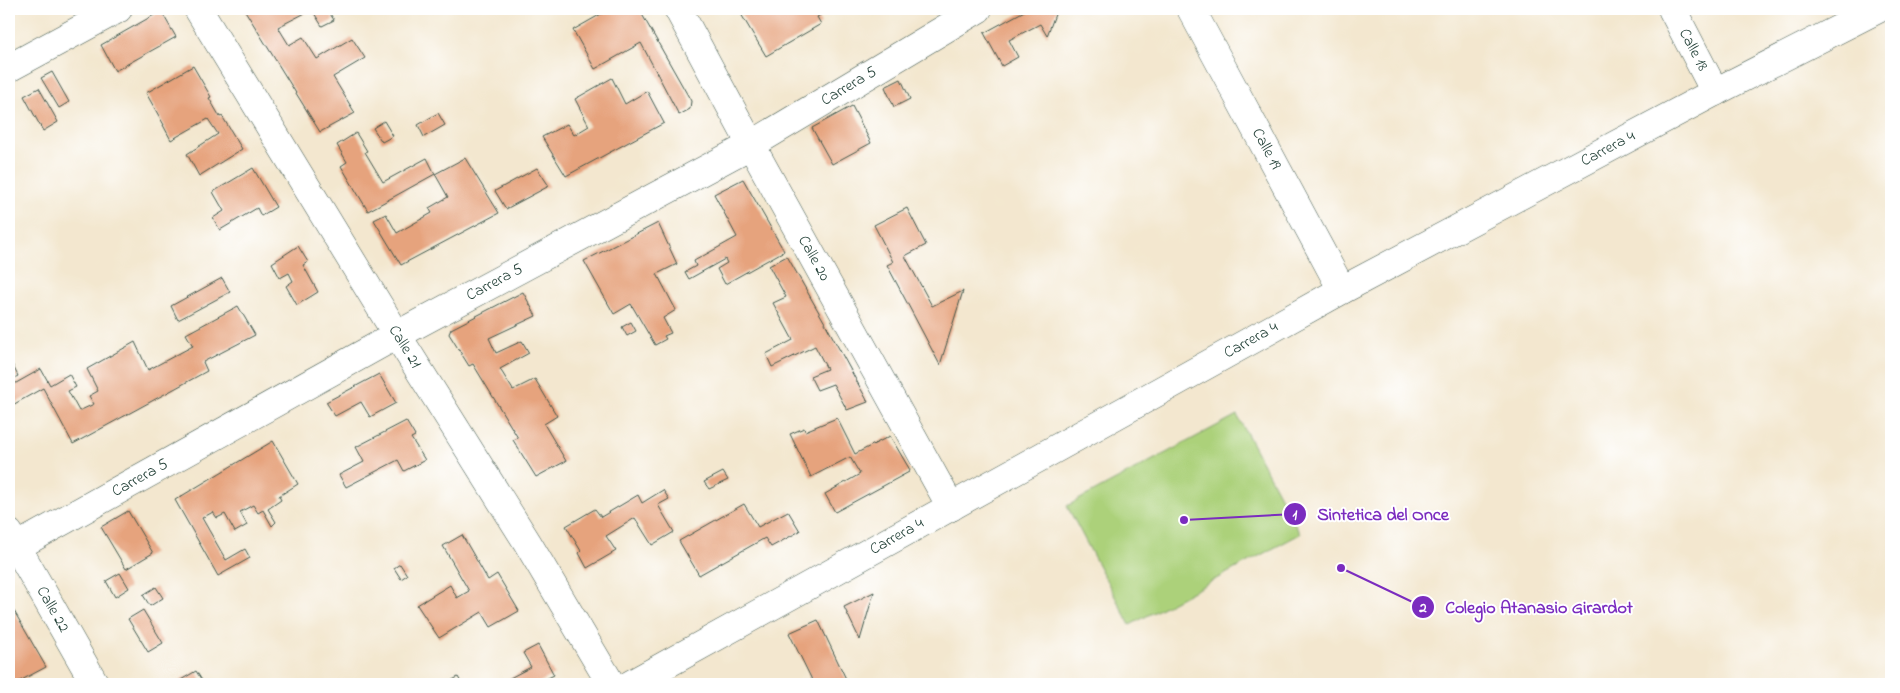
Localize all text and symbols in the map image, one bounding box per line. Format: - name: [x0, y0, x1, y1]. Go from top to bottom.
- street label: Calle 18: [1672, 24, 1714, 75]
- street label: Carrera 5: [816, 60, 881, 112]
- street label: Calle 19: [1245, 124, 1287, 174]
- street label: Carrera 4: [1576, 124, 1640, 173]
- street label: Calle 20: [791, 231, 836, 286]
- street label: Carrera 5: [462, 257, 527, 308]
- street label: Carrera 4: [1220, 315, 1283, 365]
- street label: Calle 21: [382, 321, 427, 373]
- street label: Carrera 5: [107, 453, 173, 503]
- callout: Sintetica del Once: [1282, 497, 1459, 530]
- text: Sintetica del Once: [1317, 503, 1450, 529]
- text: 1: [1293, 504, 1298, 526]
- street label: Carrera 4: [865, 512, 929, 561]
- street label: Calle 22: [30, 582, 75, 637]
- callout: Colegio Atanasio Girardot: [1410, 591, 1643, 624]
- text: Colegio Atanasio Girardot: [1445, 596, 1634, 623]
- text: 2: [1418, 597, 1427, 619]

